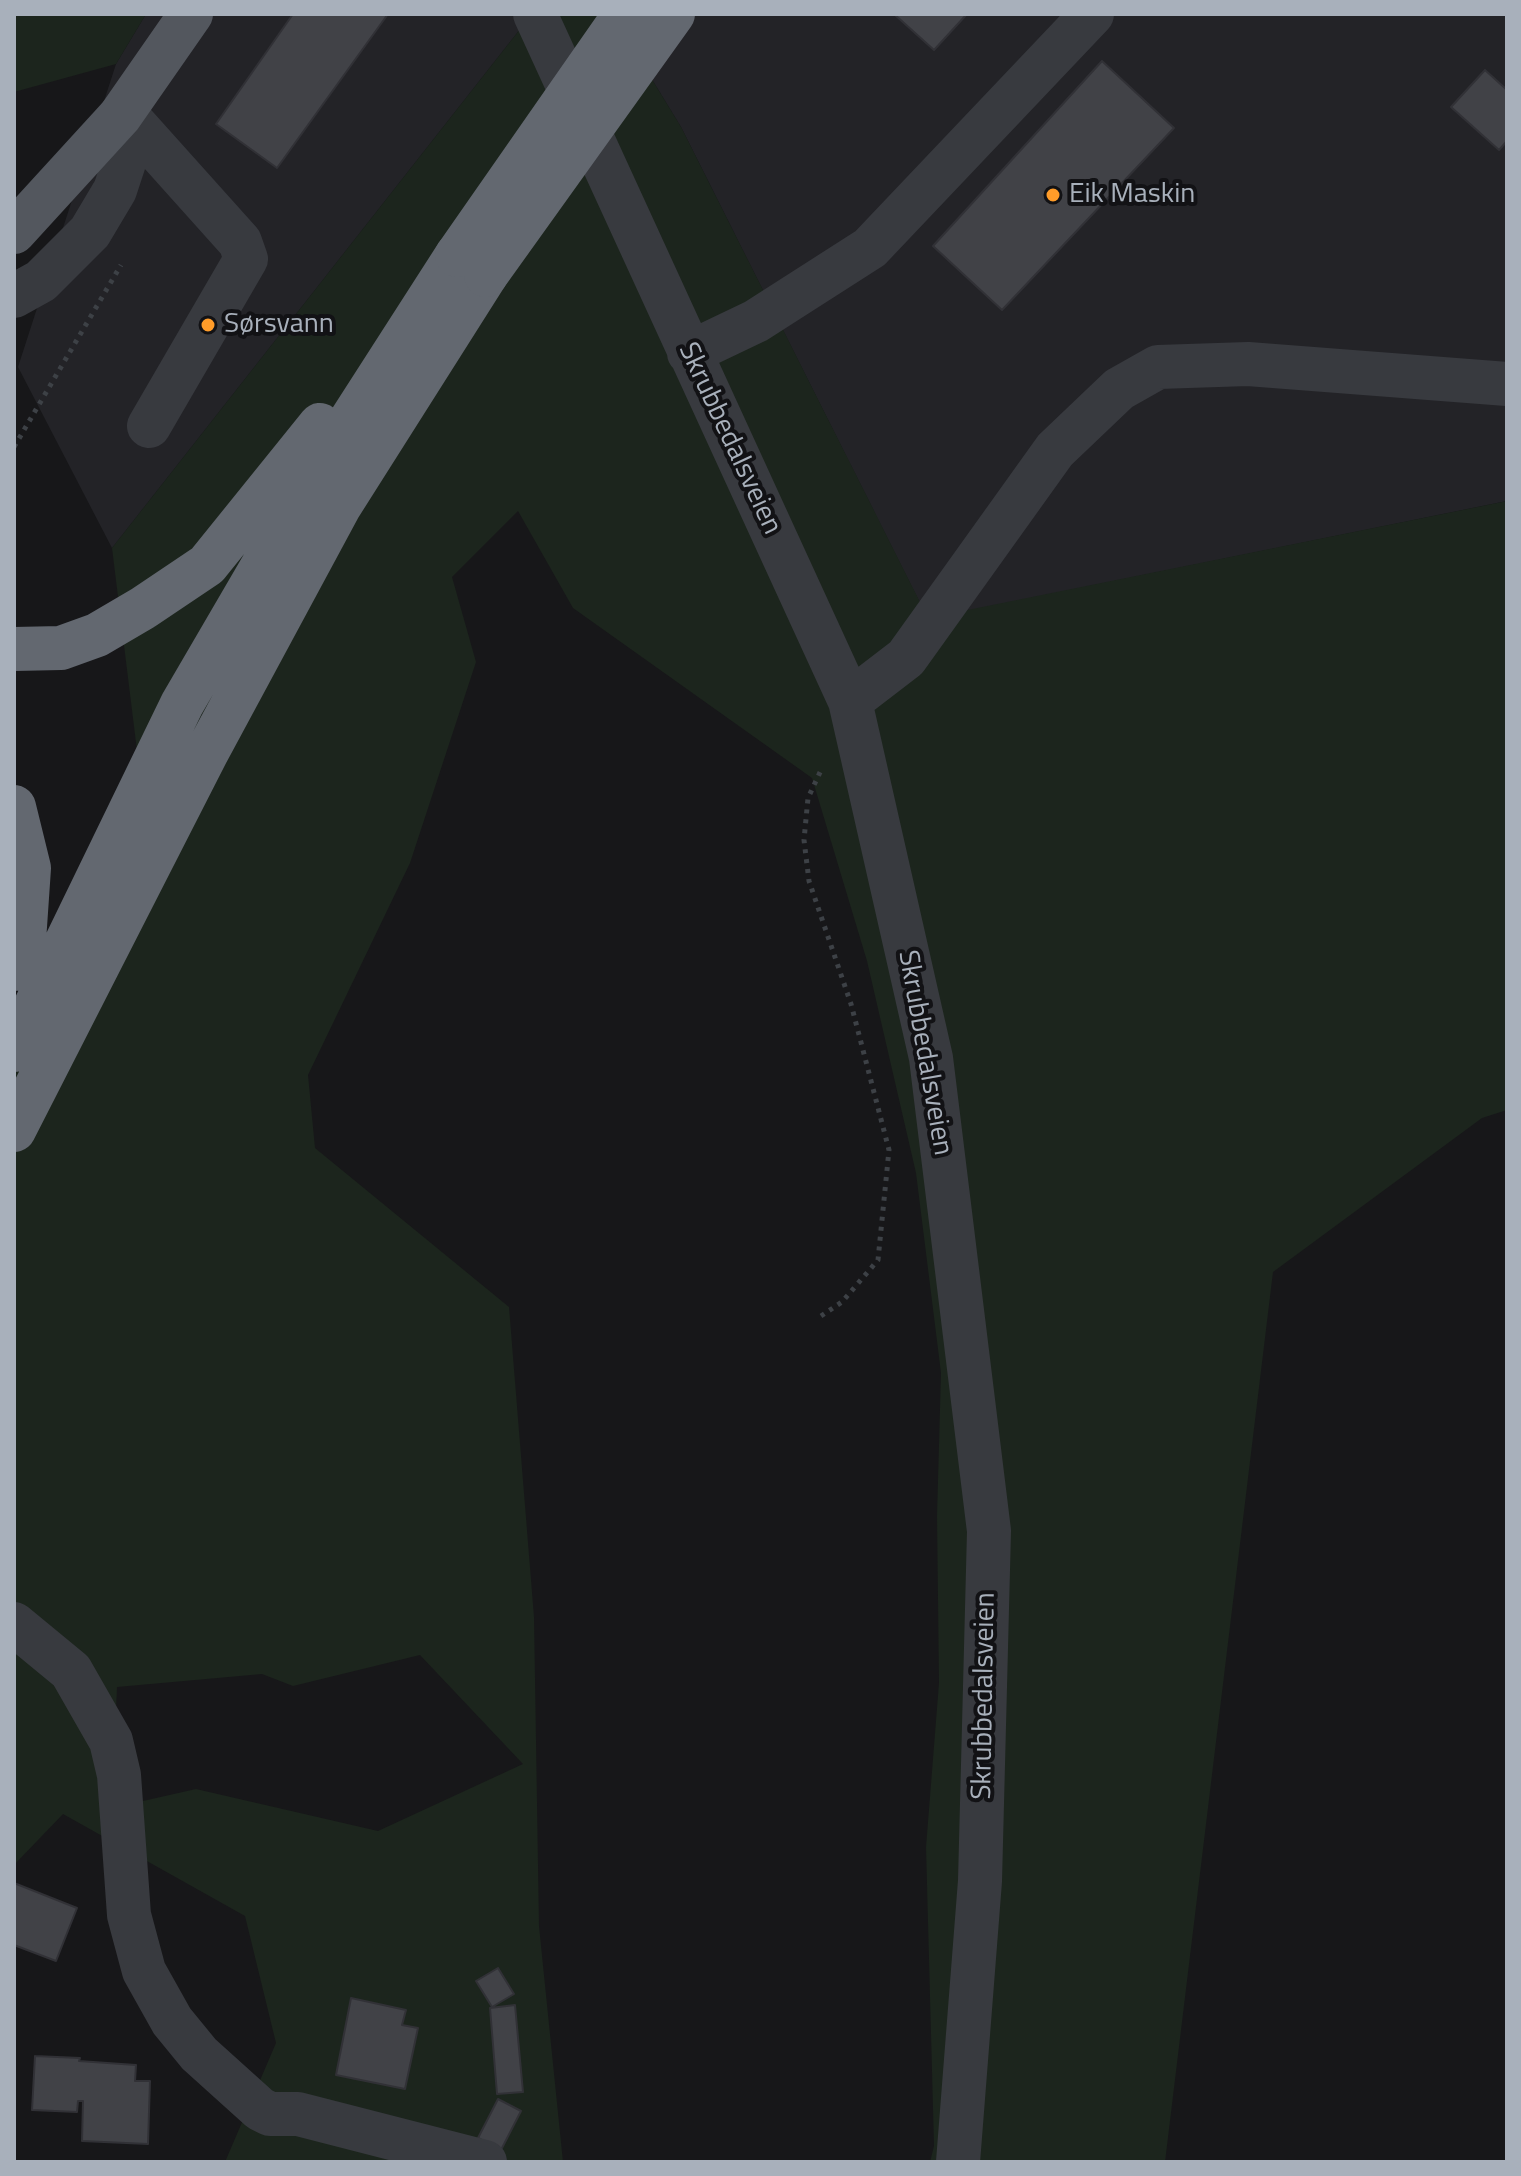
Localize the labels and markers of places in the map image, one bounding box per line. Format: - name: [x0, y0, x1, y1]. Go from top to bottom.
- place label: Eik Maskin: [1069, 178, 1195, 212]
- marker: Eik Maskin: [1044, 186, 1062, 204]
- place label: Sørsvann: [224, 308, 334, 342]
- marker: Sørsvann: [199, 316, 217, 334]

